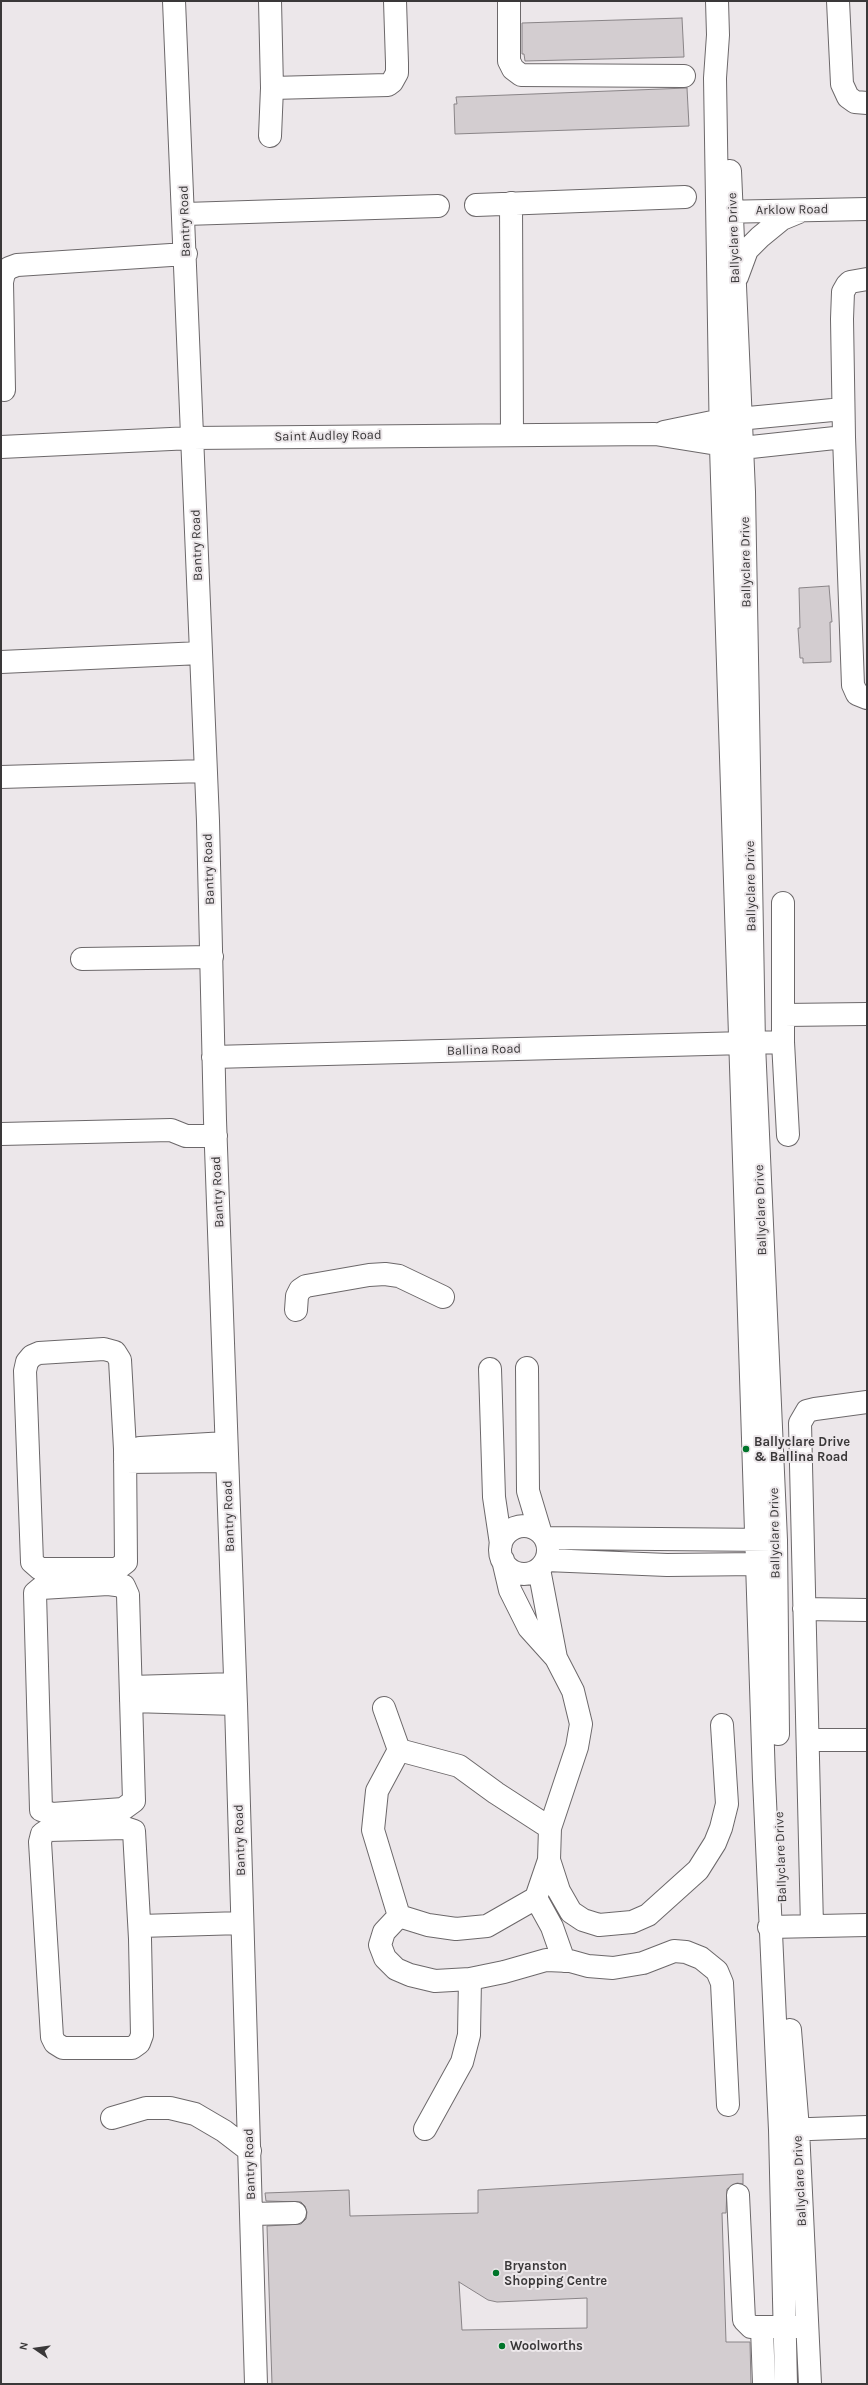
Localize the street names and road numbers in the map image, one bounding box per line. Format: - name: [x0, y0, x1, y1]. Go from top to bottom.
- street label: Bantry Road: [176, 185, 194, 257]
- street label: Ballyclare Drive: [725, 192, 743, 284]
- street label: Arklow Road: [756, 202, 828, 218]
- street label: Saint Audley Road: [274, 427, 382, 445]
- street label: Bantry Road: [188, 509, 206, 581]
- street label: Ballyclare Drive: [737, 516, 755, 608]
- street label: Bantry Road: [200, 833, 218, 905]
- street label: Ballyclare Drive: [742, 840, 760, 932]
- street label: Ballina Road: [447, 1041, 521, 1059]
- street label: Bantry Road: [208, 1156, 228, 1228]
- street label: Ballyclare Drive: [752, 1164, 770, 1256]
- street label: Bantry Road: [220, 1480, 238, 1552]
- street label: Ballyclare Drive: [766, 1487, 784, 1579]
- street label: Bantry Road: [231, 1804, 249, 1876]
- street label: Ballyclare Drive: [772, 1811, 790, 1903]
- street label: Bantry Road: [241, 2128, 259, 2200]
- street label: Ballyclare Drive: [790, 2135, 810, 2227]

